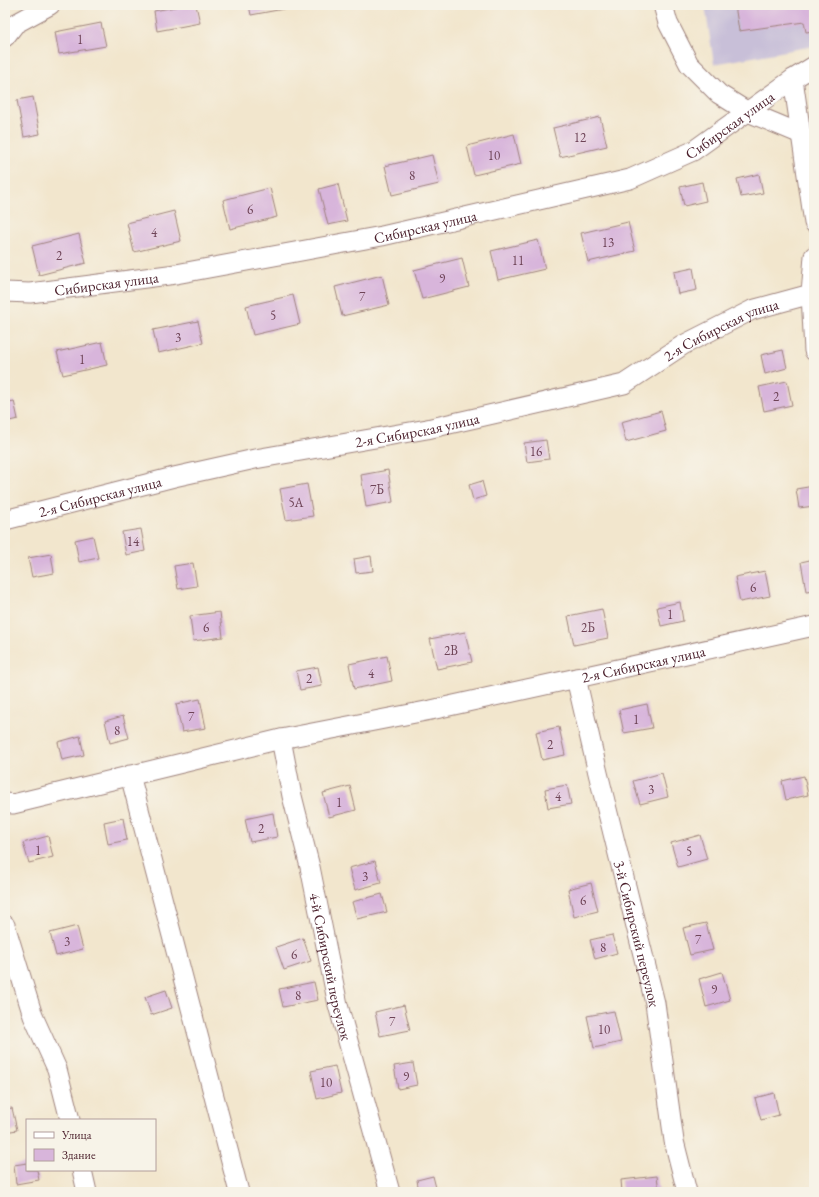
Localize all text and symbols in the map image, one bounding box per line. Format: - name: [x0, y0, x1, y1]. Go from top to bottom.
- house number: 1: [77, 31, 83, 48]
- street label: Сибирская улица: [682, 86, 778, 163]
- house number: 12: [574, 129, 587, 146]
- house number: 10: [488, 147, 500, 164]
- house number: 8: [409, 167, 415, 184]
- house number: 6: [247, 201, 253, 218]
- street label: Сибирская улица: [372, 205, 478, 247]
- house number: 4: [151, 224, 158, 241]
- house number: 13: [602, 234, 614, 251]
- house number: 2: [56, 247, 63, 264]
- house number: 11: [512, 252, 524, 269]
- street label: Сибирская улица: [53, 267, 160, 299]
- house number: 9: [439, 270, 446, 287]
- house number: 7: [359, 288, 366, 305]
- street label: 2-я Сибирская улица: [660, 294, 780, 365]
- house number: 5: [270, 307, 276, 324]
- house number: 3: [175, 329, 181, 346]
- house number: 1: [79, 351, 85, 368]
- house number: 2: [773, 388, 780, 405]
- street label: 2-я Сибирская улица: [353, 408, 481, 451]
- house number: 16: [530, 443, 542, 460]
- street label: 2-я Сибирская улица: [37, 471, 163, 521]
- house number: 7Б: [370, 481, 384, 498]
- house number: 5А: [288, 494, 305, 511]
- house number: 14: [127, 533, 140, 550]
- house number: 6: [750, 579, 756, 596]
- house number: 1: [667, 606, 673, 623]
- house number: 6: [203, 619, 209, 636]
- house number: 2Б: [581, 619, 595, 636]
- street label: 2-я Сибирская улица: [580, 641, 707, 686]
- house number: 2В: [444, 642, 458, 659]
- house number: 4: [368, 665, 375, 682]
- house number: 2: [306, 670, 313, 687]
- house number: 7: [188, 708, 195, 725]
- house number: 1: [633, 711, 639, 728]
- house number: 8: [114, 722, 120, 739]
- house number: 2: [547, 736, 554, 753]
- house number: 3: [648, 781, 654, 798]
- house number: 4: [555, 788, 562, 805]
- house number: 1: [336, 794, 342, 811]
- house number: 2: [258, 820, 265, 837]
- house number: 1: [35, 842, 41, 859]
- house number: 5: [686, 843, 692, 860]
- street label: 3-й Сибирский переулок: [610, 858, 665, 1008]
- house number: 3: [362, 868, 368, 885]
- street label: 4-й Сибирский переулок: [306, 891, 357, 1042]
- house number: 6: [580, 892, 586, 909]
- house number: 7: [695, 931, 702, 948]
- house number: 3: [64, 933, 70, 950]
- house number: 8: [600, 939, 606, 956]
- house number: 6: [291, 946, 297, 963]
- house number: 9: [711, 981, 718, 998]
- house number: 8: [295, 987, 301, 1004]
- house number: 7: [389, 1013, 396, 1030]
- house number: 10: [598, 1021, 610, 1038]
- house number: 9: [403, 1068, 410, 1085]
- house number: 10: [320, 1074, 332, 1091]
- legend: [26, 1119, 156, 1171]
- text: Улица: [61, 1127, 92, 1143]
- text: Здание: [62, 1147, 96, 1163]

